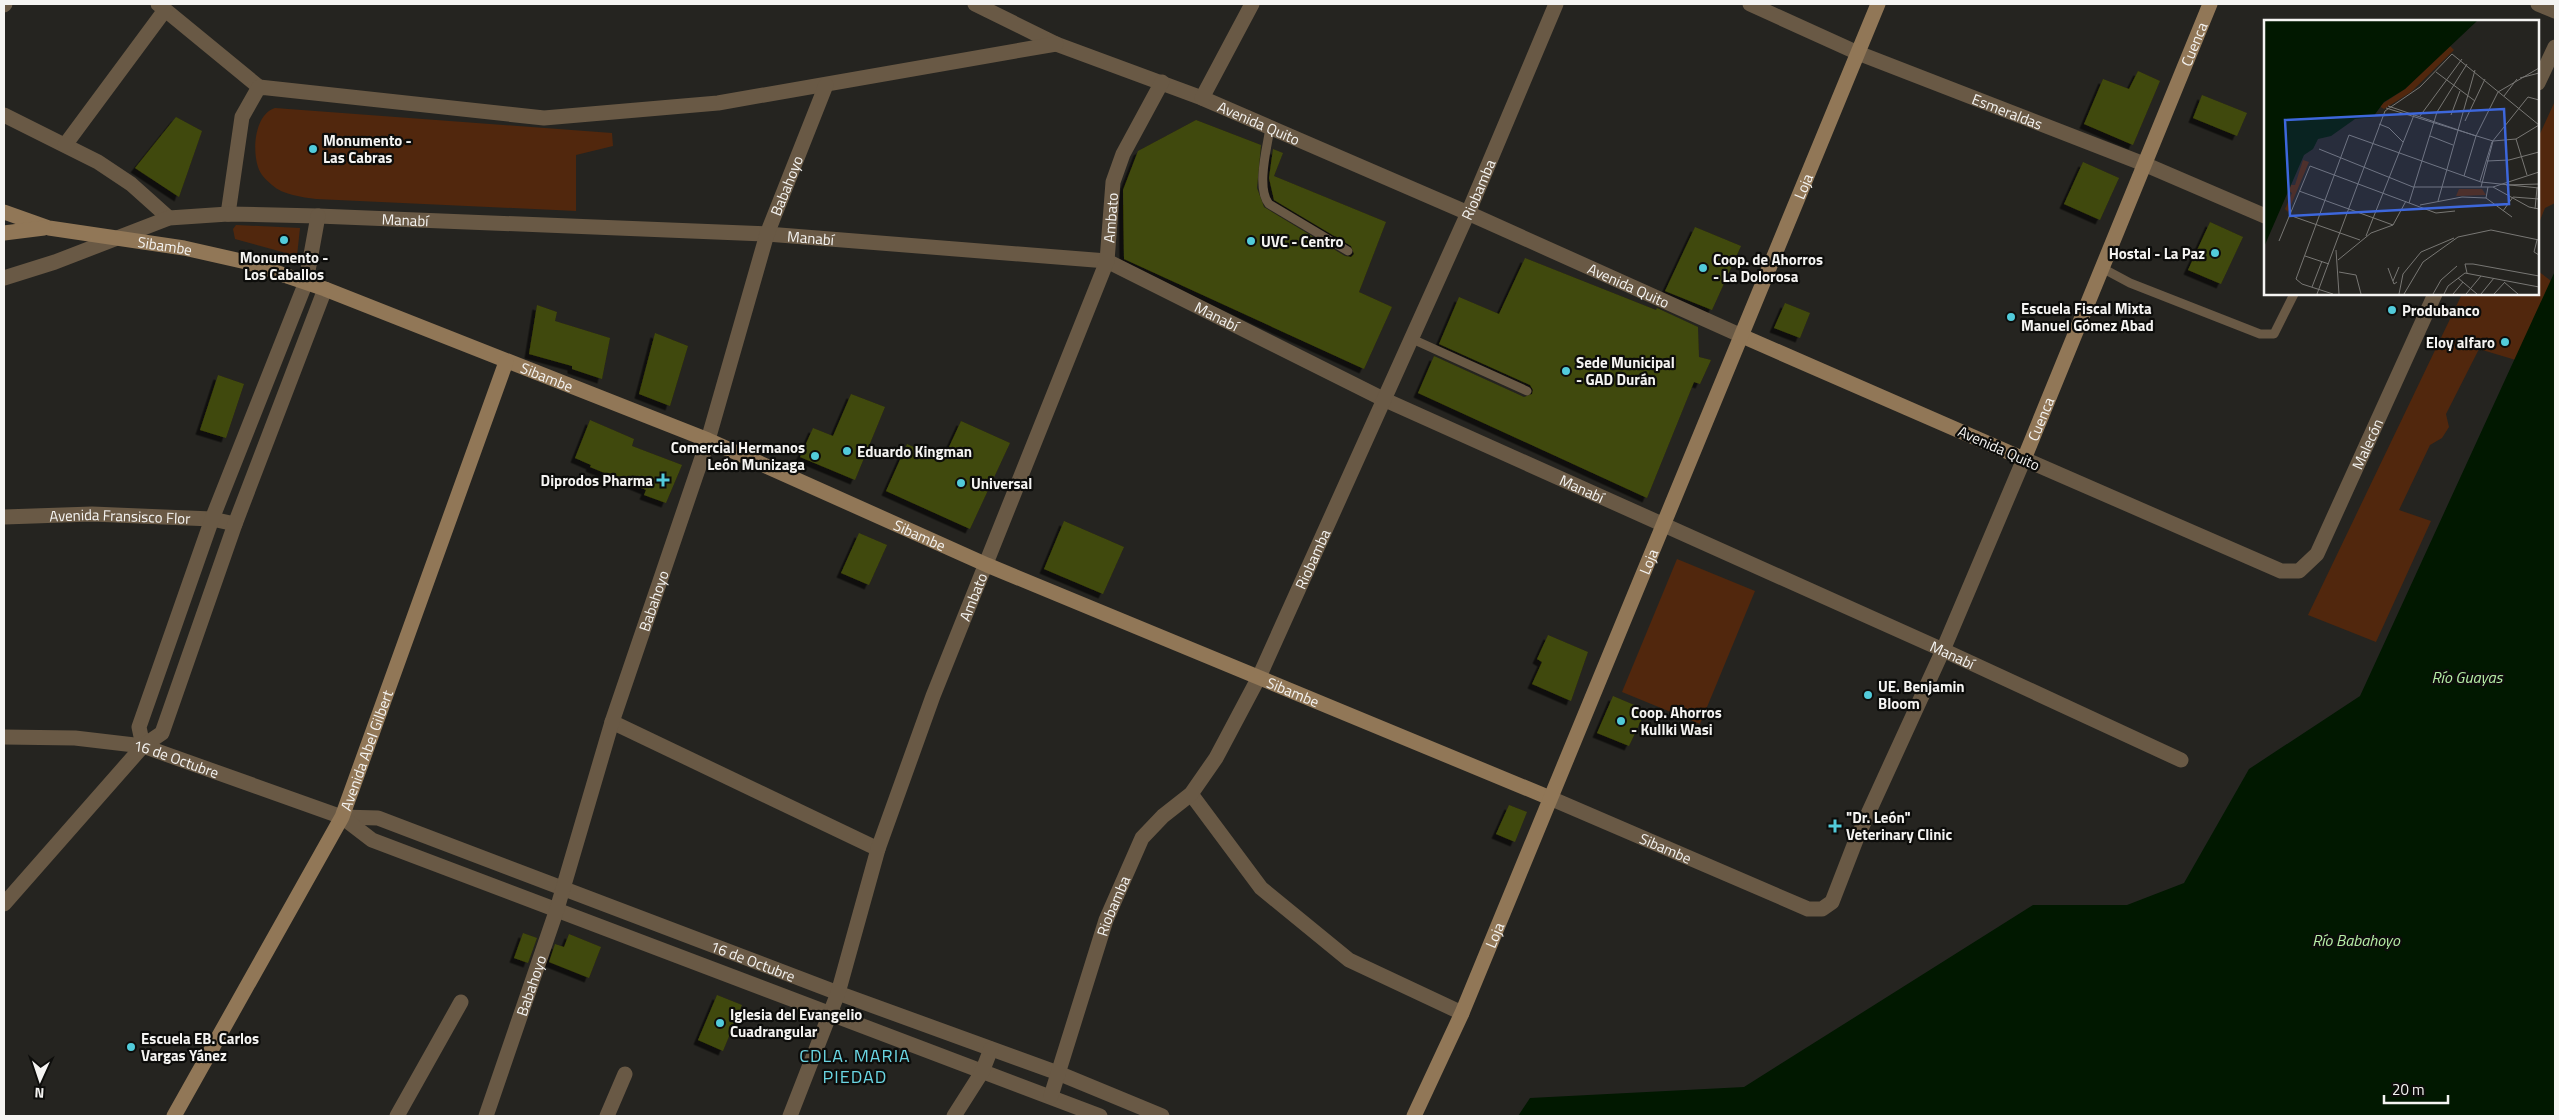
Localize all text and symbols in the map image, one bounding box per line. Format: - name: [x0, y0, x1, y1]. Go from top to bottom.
- street label: Cuenca: [2174, 18, 2213, 69]
- inset map: [2264, 20, 2539, 295]
- street label: Esmeraldas: [1969, 87, 2046, 135]
- street label: Avenida Quito: [1214, 95, 1304, 151]
- place label: Monumento - Las Cabras: [323, 129, 412, 169]
- marker: Monumento - Las Cabras: [307, 143, 319, 155]
- street label: Babahoyo: [764, 152, 808, 219]
- street label: Riobamba: [1455, 155, 1501, 223]
- street label: Loja: [1787, 169, 1819, 202]
- street label: Ambato: [1097, 192, 1124, 244]
- street label: Manabí: [381, 207, 431, 232]
- street label: Manabí: [786, 224, 837, 251]
- street label: Sibambe: [136, 230, 195, 261]
- place label: UVC - Centro: [1261, 230, 1344, 253]
- marker: Monumento - Los Caballos: [278, 234, 290, 246]
- marker: UVC - Centro: [1245, 235, 1257, 247]
- place label: Hostal - La Paz: [2109, 242, 2205, 265]
- place label: Monumento - Los Caballos: [240, 246, 328, 286]
- marker: Hostal - La Paz: [2209, 247, 2221, 259]
- place label: Coop. de Ahorros - La Dolorosa: [1713, 248, 1823, 288]
- street label: Avenida Quito: [1584, 257, 1674, 314]
- marker: Coop. de Ahorros - La Dolorosa: [1697, 262, 1709, 274]
- street label: Manabí: [1191, 295, 1244, 337]
- place label: Escuela Fiscal Mixta Manuel Gómez Abad: [2021, 297, 2154, 337]
- place label: Produbanco: [2402, 299, 2480, 322]
- marker: Produbanco: [2386, 304, 2398, 316]
- marker: Escuela Fiscal Mixta Manuel Gómez Abad: [2005, 311, 2017, 323]
- place label: Eloy alfaro: [2426, 331, 2495, 354]
- marker: Eloy alfaro: [2499, 336, 2511, 348]
- place label: Sede Municipal - GAD Durán: [1576, 351, 1675, 391]
- street label: Sibambe: [517, 356, 577, 397]
- marker: Sede Municipal - GAD Durán: [1560, 365, 1572, 377]
- street label: Cuenca: [2021, 393, 2060, 444]
- street label: Malecón: [2345, 415, 2389, 473]
- street label: Avenida Quito: [1954, 420, 2044, 476]
- place label: Comercial Hermanos León Munizaga: [671, 436, 805, 476]
- place label: Eduardo Kingman: [857, 440, 972, 463]
- marker: Eduardo Kingman: [841, 445, 853, 457]
- marker: Comercial Hermanos León Munizaga: [809, 450, 821, 462]
- street label: Manabí: [1556, 468, 1610, 509]
- place label: Diprodos Pharma: [541, 469, 653, 492]
- place label: Universal: [971, 472, 1032, 495]
- marker: Diprodos Pharma: [657, 474, 669, 486]
- marker: Universal: [955, 477, 967, 489]
- street label: Avenida Fransisco Flor: [49, 503, 191, 530]
- street label: Sibambe: [890, 513, 949, 557]
- street label: Riobamba: [1289, 525, 1336, 593]
- street label: Loja: [1633, 545, 1664, 578]
- street label: Babahoyo: [632, 567, 674, 634]
- street label: Ambato: [953, 569, 993, 624]
- street label: Manabí: [1926, 634, 1980, 675]
- water label: Río Guayas: [2432, 665, 2504, 689]
- street label: Sibambe: [1263, 671, 1323, 713]
- place label: UE. Benjamin Bloom: [1878, 675, 1965, 715]
- street label: Avenida Abel Gilbert: [334, 686, 399, 814]
- marker: UE. Benjamin Bloom: [1862, 689, 1874, 701]
- place label: Coop. Ahorros - Kullki Wasi: [1631, 701, 1722, 741]
- marker: Coop. Ahorros - Kullki Wasi: [1615, 715, 1627, 727]
- street label: 16 de Octubre: [133, 734, 222, 784]
- place label: "Dr. León" Veterinary Clinic: [1846, 806, 1952, 846]
- marker: "Dr. León" Veterinary Clinic: [1828, 819, 1842, 833]
- street label: Sibambe: [1636, 826, 1695, 869]
- street label: Riobamba: [1090, 871, 1136, 939]
- street label: Loja: [1479, 918, 1510, 951]
- water label: Río Babahoyo: [2312, 928, 2401, 952]
- street label: 16 de Octubre: [707, 934, 799, 987]
- street label: Babahoyo: [510, 952, 552, 1019]
- place label: Iglesia del Evangelio Cuadrangular: [730, 1003, 862, 1043]
- marker: Iglesia del Evangelio Cuadrangular: [714, 1017, 726, 1029]
- place label: Escuela EB. Carlos Vargas Yánez: [141, 1027, 259, 1067]
- marker: Escuela EB. Carlos Vargas Yánez: [125, 1041, 137, 1053]
- district label: CDLA. MARIA PIEDAD: [799, 1042, 911, 1090]
- north arrow: [15, 1055, 65, 1105]
- scale bar: [2384, 1072, 2448, 1104]
- text: 20 m: [2392, 1078, 2425, 1101]
- text: N: [34, 1083, 45, 1104]

